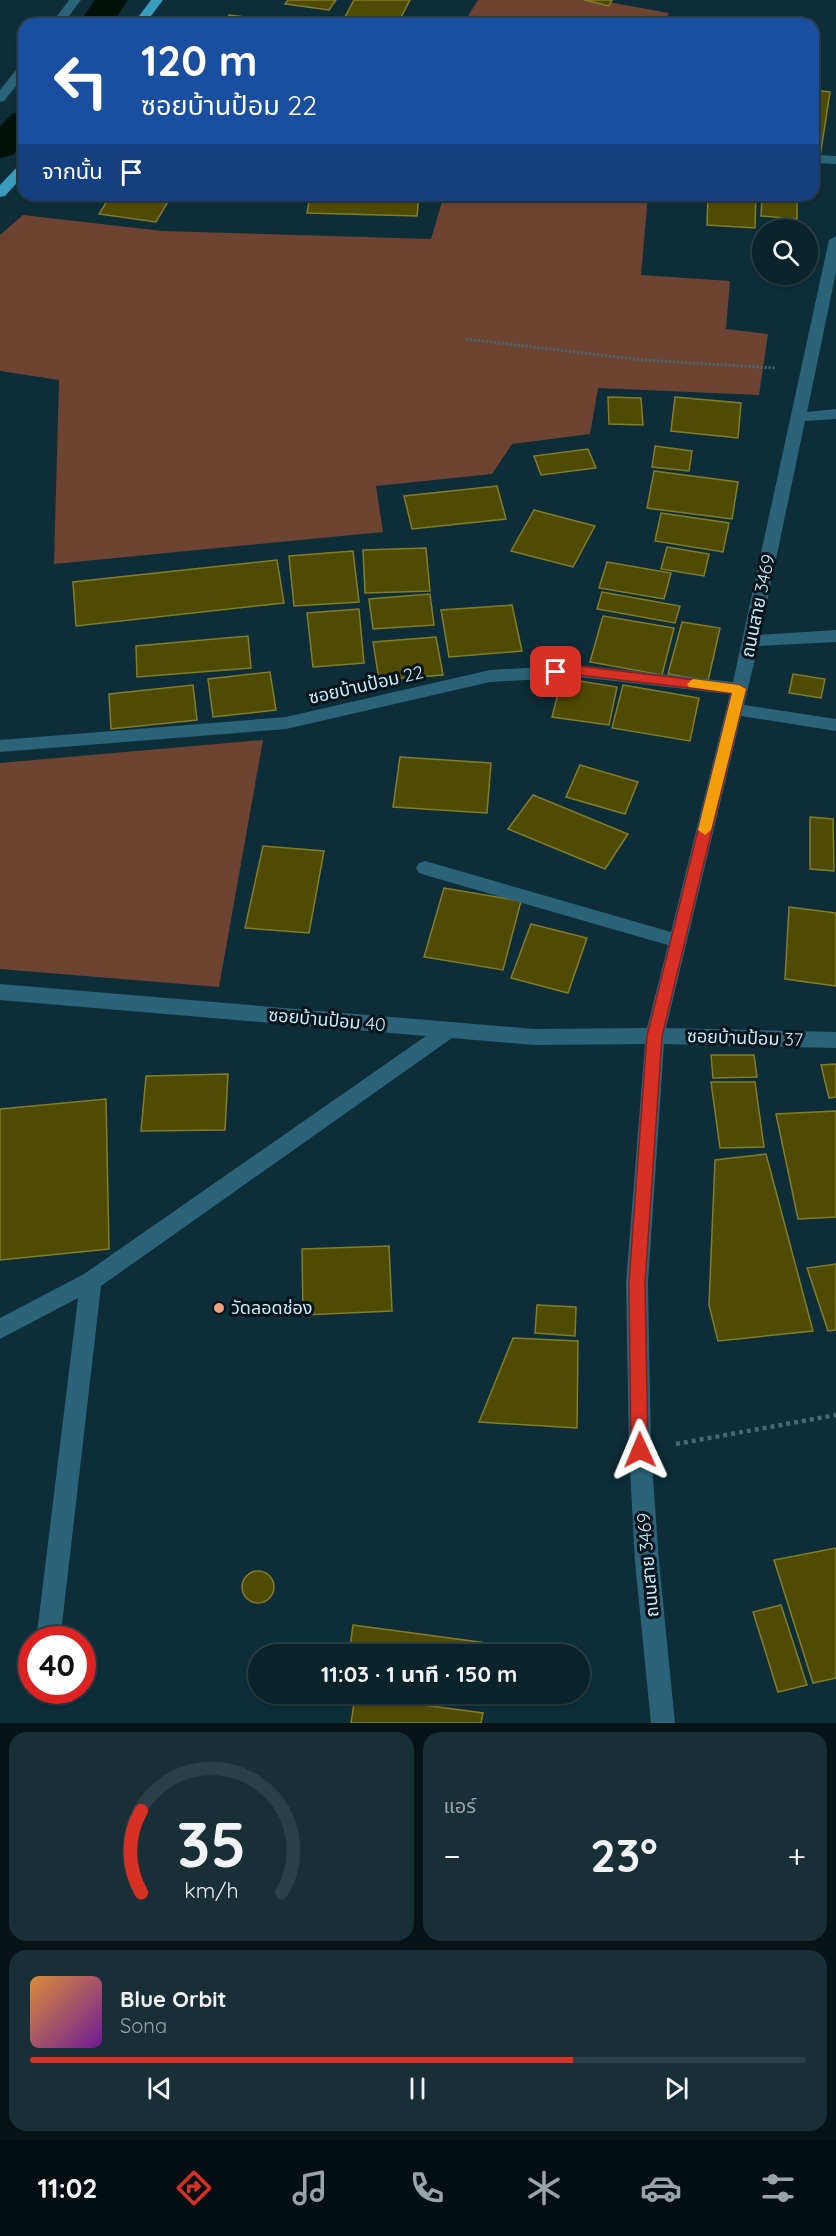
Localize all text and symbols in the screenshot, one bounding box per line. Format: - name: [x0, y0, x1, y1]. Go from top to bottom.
- text: 120 m: [141, 34, 258, 87]
- icon: left: [42, 42, 120, 120]
- text: ซอยบ้านป้อม 22: [141, 88, 317, 122]
- icon: arrive: [115, 156, 148, 189]
- text: จากนั้น: [42, 157, 103, 185]
- map controls: [752, 219, 818, 285]
- button: search: [752, 219, 818, 285]
- street label: ถนนสาย 3469: [735, 552, 780, 660]
- pin: [530, 646, 581, 697]
- icon: arrive: [539, 655, 572, 688]
- street label: ซอยบ้านป้อม 22: [306, 660, 426, 709]
- street label: ซอยบ้านป้อม 40: [267, 1003, 387, 1036]
- street label: ซอยบ้านป้อม 37: [687, 1024, 803, 1051]
- place label: วัดลอดช่อง: [231, 1296, 313, 1319]
- marker: วัดลอดช่อง: [212, 1301, 226, 1315]
- position arrow: [608, 1418, 672, 1482]
- street label: ถนนสาย 3469: [631, 1512, 664, 1618]
- speed limit sign: 40: [18, 1626, 96, 1704]
- text: 11:03 · 1 นาที · 150 m: [321, 1660, 517, 1688]
- text: แอร์: [444, 1793, 476, 1818]
- text: 35: [177, 1805, 246, 1883]
- text: 23°: [590, 1827, 658, 1883]
- text: −: [444, 1835, 461, 1876]
- text: +: [787, 1835, 806, 1876]
- text: km/h: [184, 1878, 238, 1904]
- text: Blue Orbit: [120, 1985, 226, 2013]
- text: Sona: [120, 2013, 167, 2038]
- icon: previous: [143, 2072, 176, 2105]
- icon: pause: [401, 2072, 434, 2105]
- icon: next: [660, 2072, 693, 2105]
- icon: directions: [173, 2167, 215, 2209]
- icon: music: [289, 2167, 331, 2209]
- icon: phone: [406, 2167, 448, 2209]
- icon: climate: [523, 2167, 565, 2209]
- icon: car: [640, 2167, 682, 2209]
- icon: filters: [757, 2167, 799, 2209]
- text: 11:02: [37, 2171, 98, 2205]

